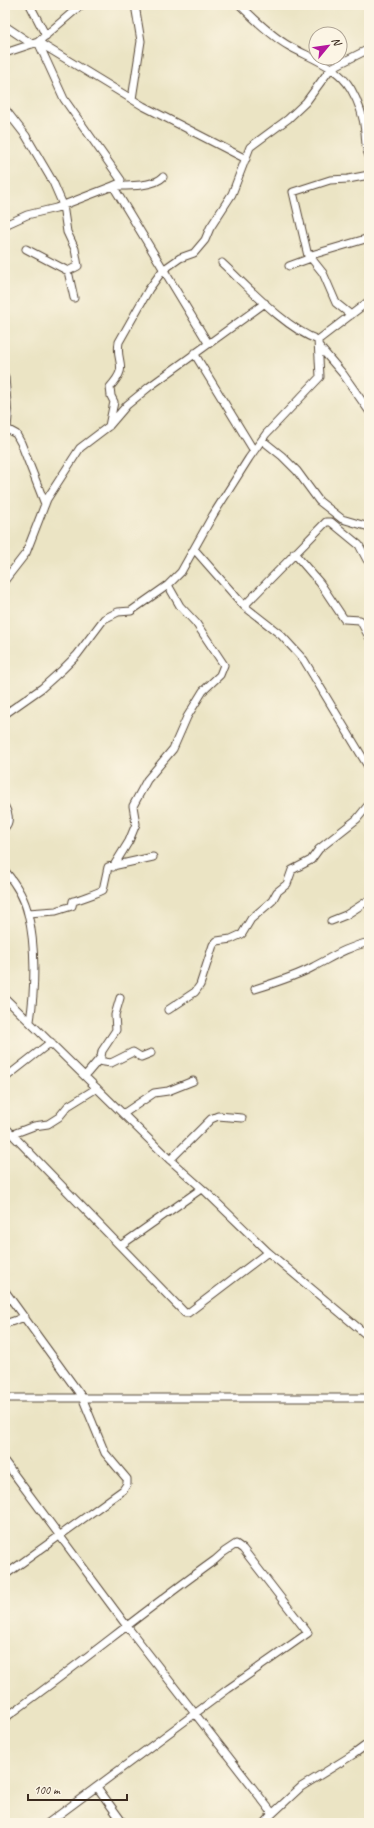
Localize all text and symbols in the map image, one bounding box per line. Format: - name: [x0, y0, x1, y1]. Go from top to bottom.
- north arrow: [308, 26, 348, 66]
- text: N: [329, 35, 346, 49]
- scale bar: [28, 1776, 127, 1802]
- text: 100 m: [34, 1782, 61, 1798]

